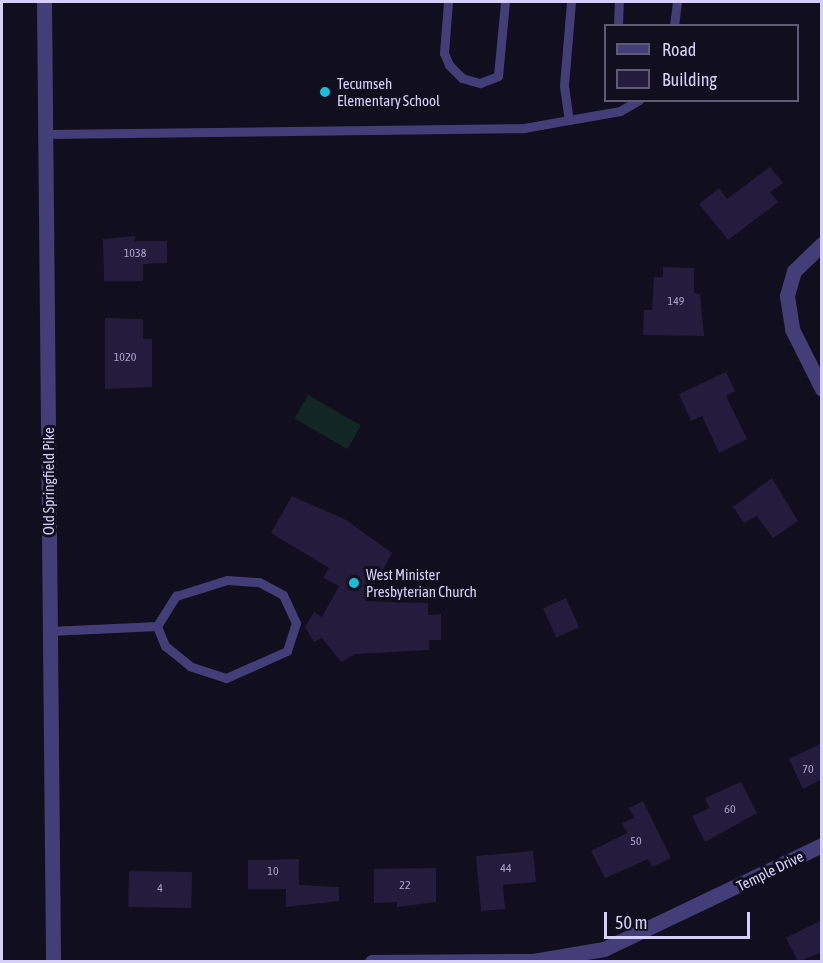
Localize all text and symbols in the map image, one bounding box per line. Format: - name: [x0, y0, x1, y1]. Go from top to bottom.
- legend: [604, 24, 799, 102]
- text: Road: [662, 39, 696, 60]
- text: Building: [662, 69, 717, 90]
- place label: Tecumseh Elementary School: [337, 74, 440, 109]
- marker: Tecumseh Elementary School: [318, 85, 332, 99]
- house number: 1038: [124, 247, 146, 261]
- house number: 149: [668, 295, 684, 309]
- house number: 1020: [114, 351, 136, 365]
- street label: Old Springfield Pike: [40, 427, 58, 535]
- place label: West Minister Presbyterian Church: [366, 565, 477, 600]
- marker: West Minister Presbyterian Church: [347, 576, 361, 590]
- house number: 70: [802, 763, 814, 777]
- house number: 60: [724, 803, 736, 817]
- house number: 50: [630, 835, 642, 849]
- street label: Temple Drive: [734, 847, 806, 895]
- house number: 44: [500, 862, 512, 876]
- house number: 10: [267, 865, 279, 879]
- house number: 22: [399, 879, 411, 893]
- house number: 4: [157, 882, 163, 896]
- scale bar: [607, 900, 752, 938]
- text: 50 m: [615, 912, 647, 933]

